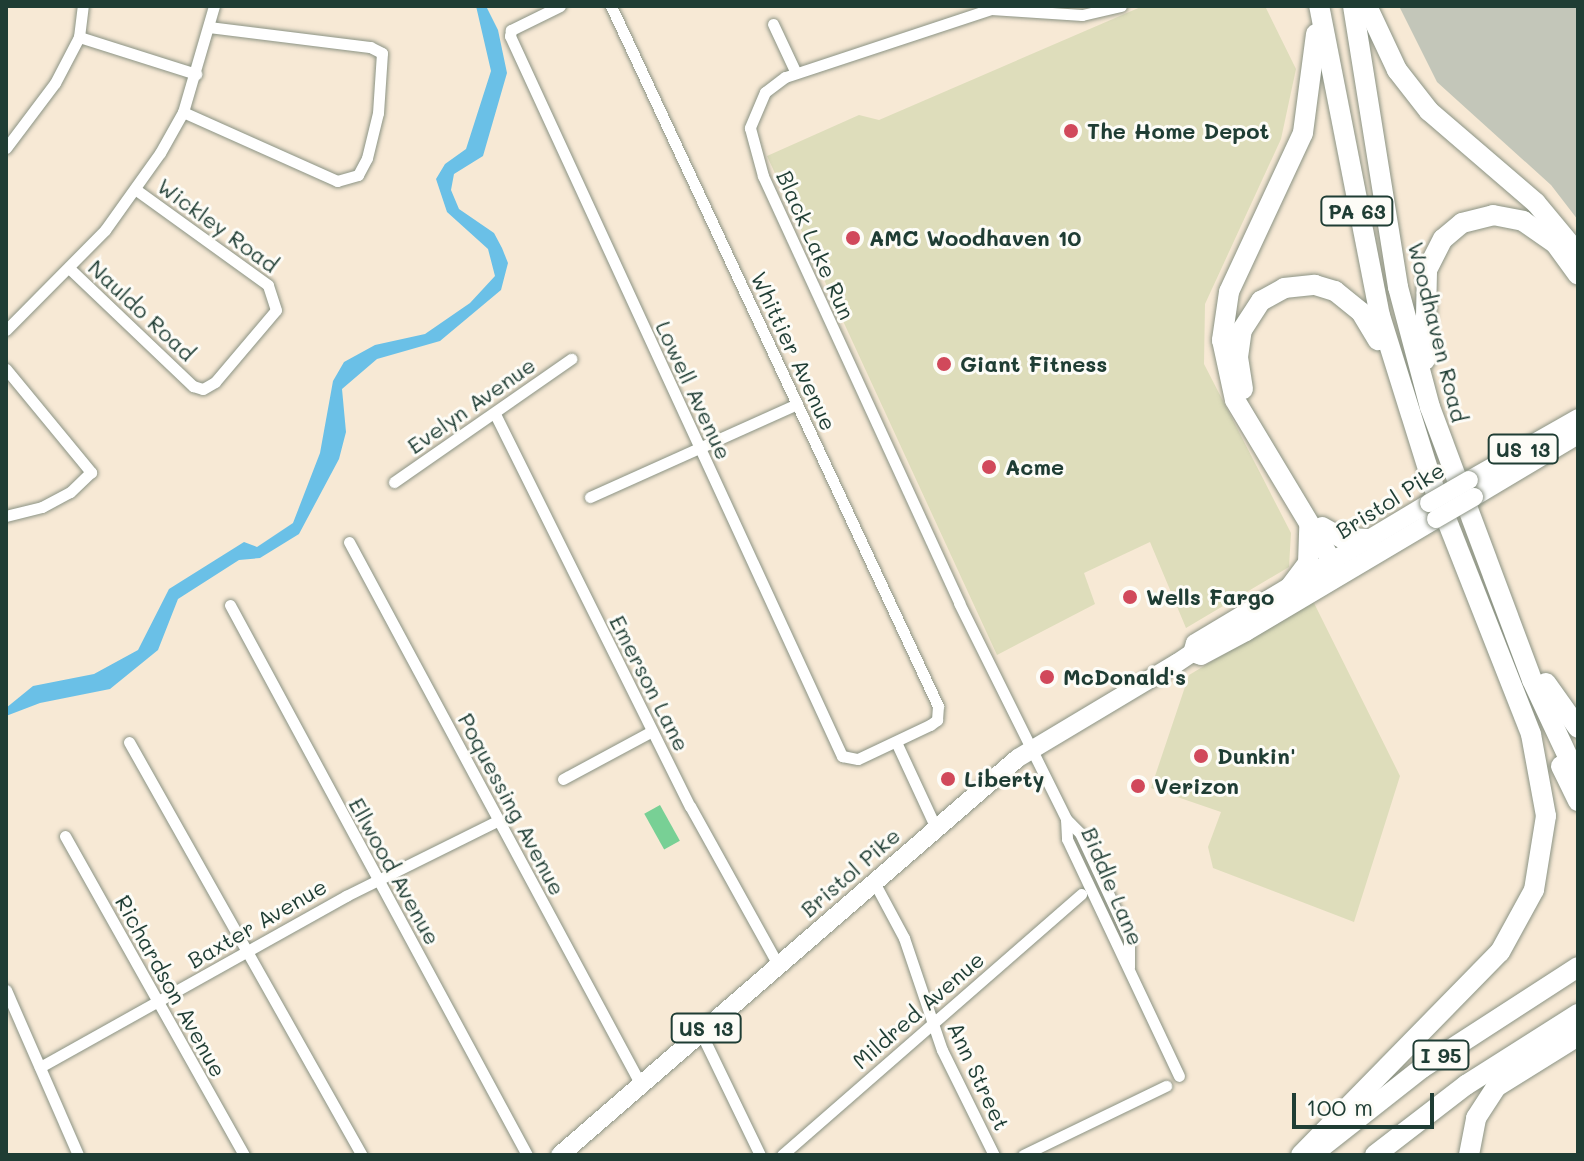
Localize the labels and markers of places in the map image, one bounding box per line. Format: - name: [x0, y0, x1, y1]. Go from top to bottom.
- place label: The Home Depot: [1087, 118, 1269, 144]
- marker: The Home Depot: [1062, 122, 1080, 140]
- place label: AMC Woodhaven 10: [869, 225, 1082, 251]
- marker: AMC Woodhaven 10: [844, 229, 862, 247]
- place label: Giant Fitness: [960, 351, 1107, 377]
- marker: Giant Fitness: [935, 355, 953, 373]
- place label: Acme: [1005, 454, 1064, 480]
- marker: Acme: [980, 458, 998, 476]
- place label: Wells Fargo: [1146, 584, 1274, 610]
- marker: Wells Fargo: [1121, 588, 1139, 606]
- place label: McDonald's: [1063, 664, 1186, 690]
- marker: McDonald's: [1038, 668, 1056, 686]
- place label: Dunkin': [1217, 743, 1296, 769]
- marker: Dunkin': [1192, 747, 1210, 765]
- place label: Liberty: [964, 766, 1044, 792]
- marker: Liberty: [939, 770, 957, 788]
- place label: Verizon: [1154, 773, 1239, 799]
- marker: Verizon: [1129, 777, 1147, 795]

